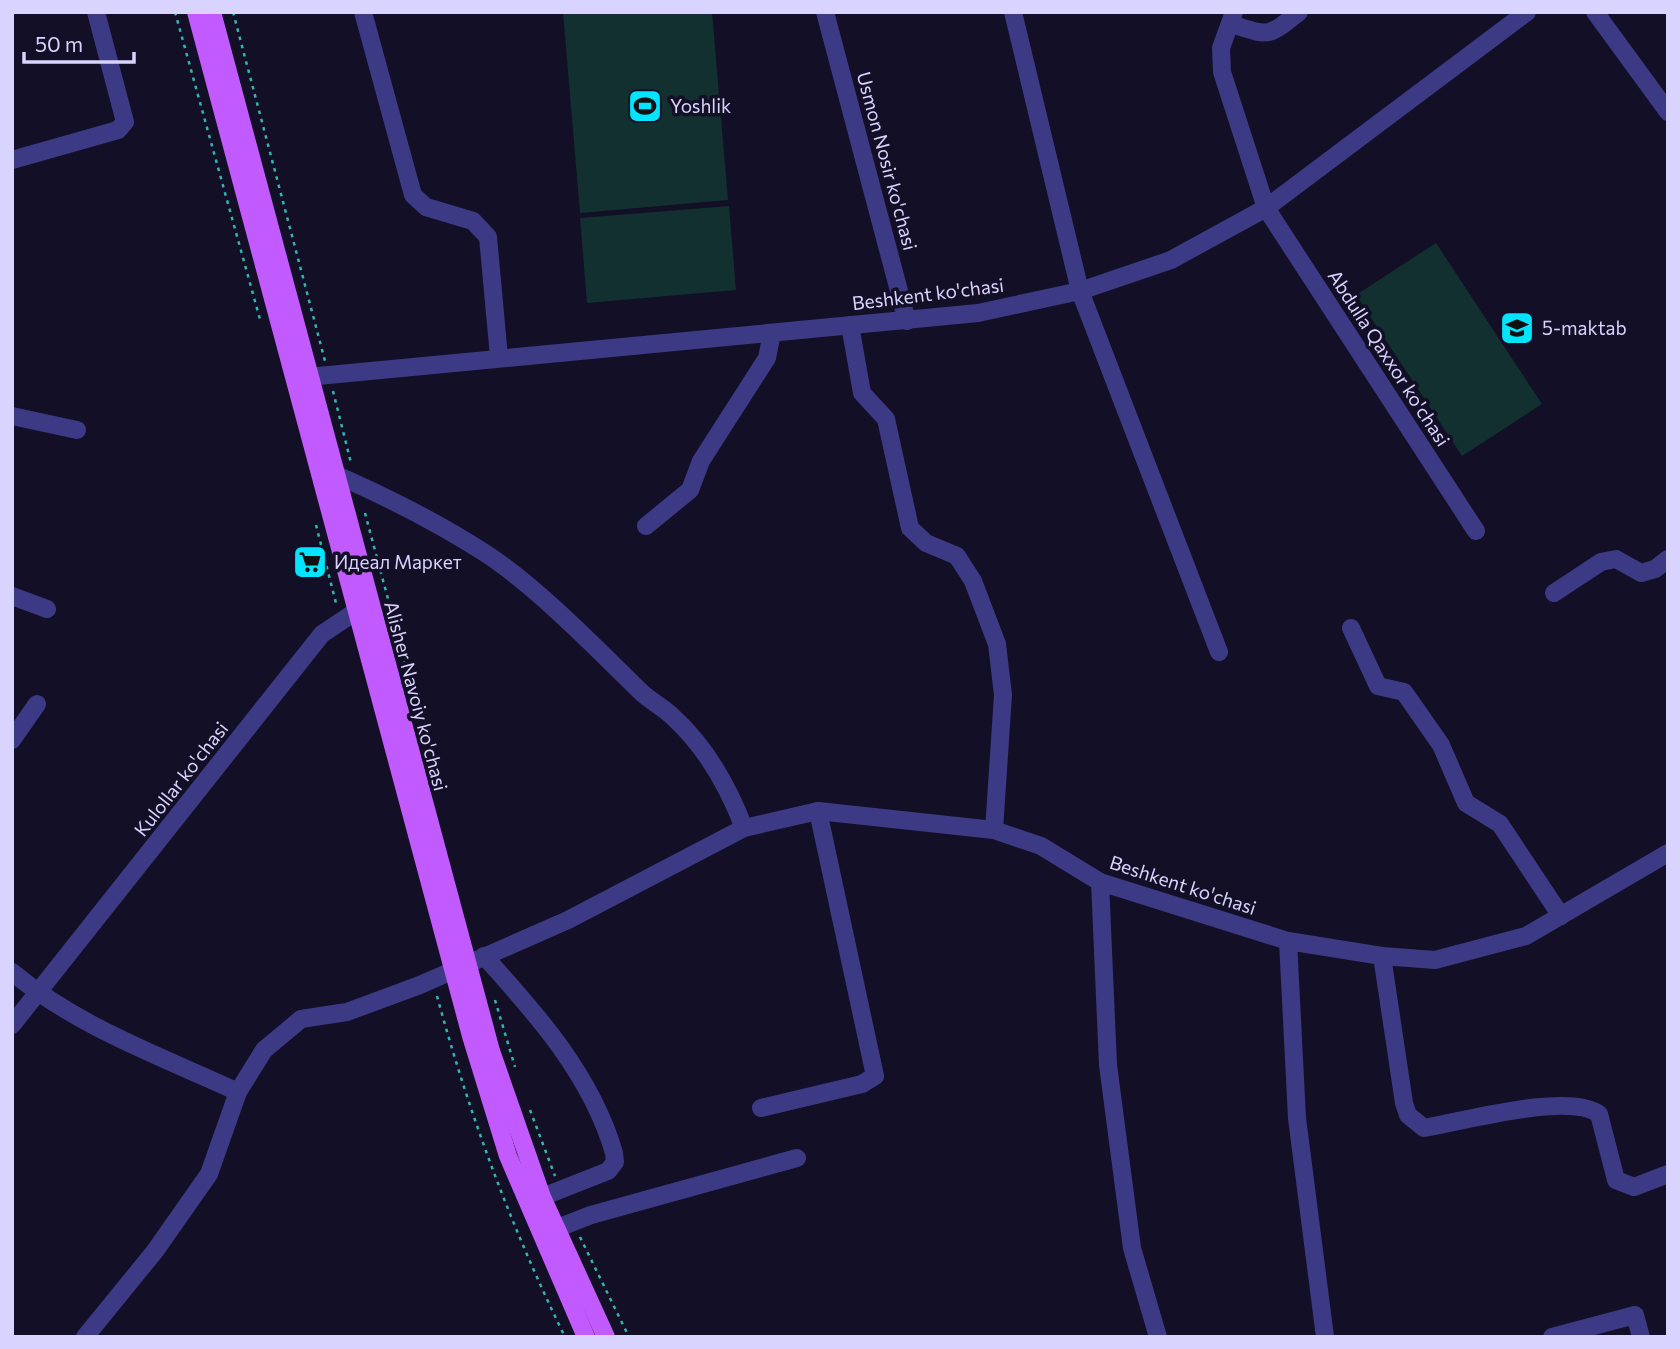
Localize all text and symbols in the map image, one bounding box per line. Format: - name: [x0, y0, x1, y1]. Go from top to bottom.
- scale bar: [24, 21, 135, 65]
- text: 50 m: [35, 31, 83, 56]
- street label: Usmon Nosir ko'chasi: [853, 69, 922, 253]
- sports icon: Yoshlik: [626, 87, 664, 125]
- place label: Yoshlik: [670, 94, 731, 117]
- street label: Abdulla Qaxxor ko'chasi: [1324, 265, 1455, 450]
- street label: Beshkent ko'chasi: [851, 273, 1005, 314]
- school or university icon: 5-maktab: [1498, 309, 1536, 347]
- place label: 5-maktab: [1542, 316, 1627, 339]
- supermarket icon: Идеал Маркет: [291, 543, 329, 581]
- place label: Идеал Маркет: [334, 550, 462, 573]
- street label: Alisher Navoiy ko'chasi: [380, 598, 453, 793]
- street label: Kulollar ko'chasi: [129, 717, 232, 841]
- street label: Beshkent ko'chasi: [1107, 850, 1259, 919]

